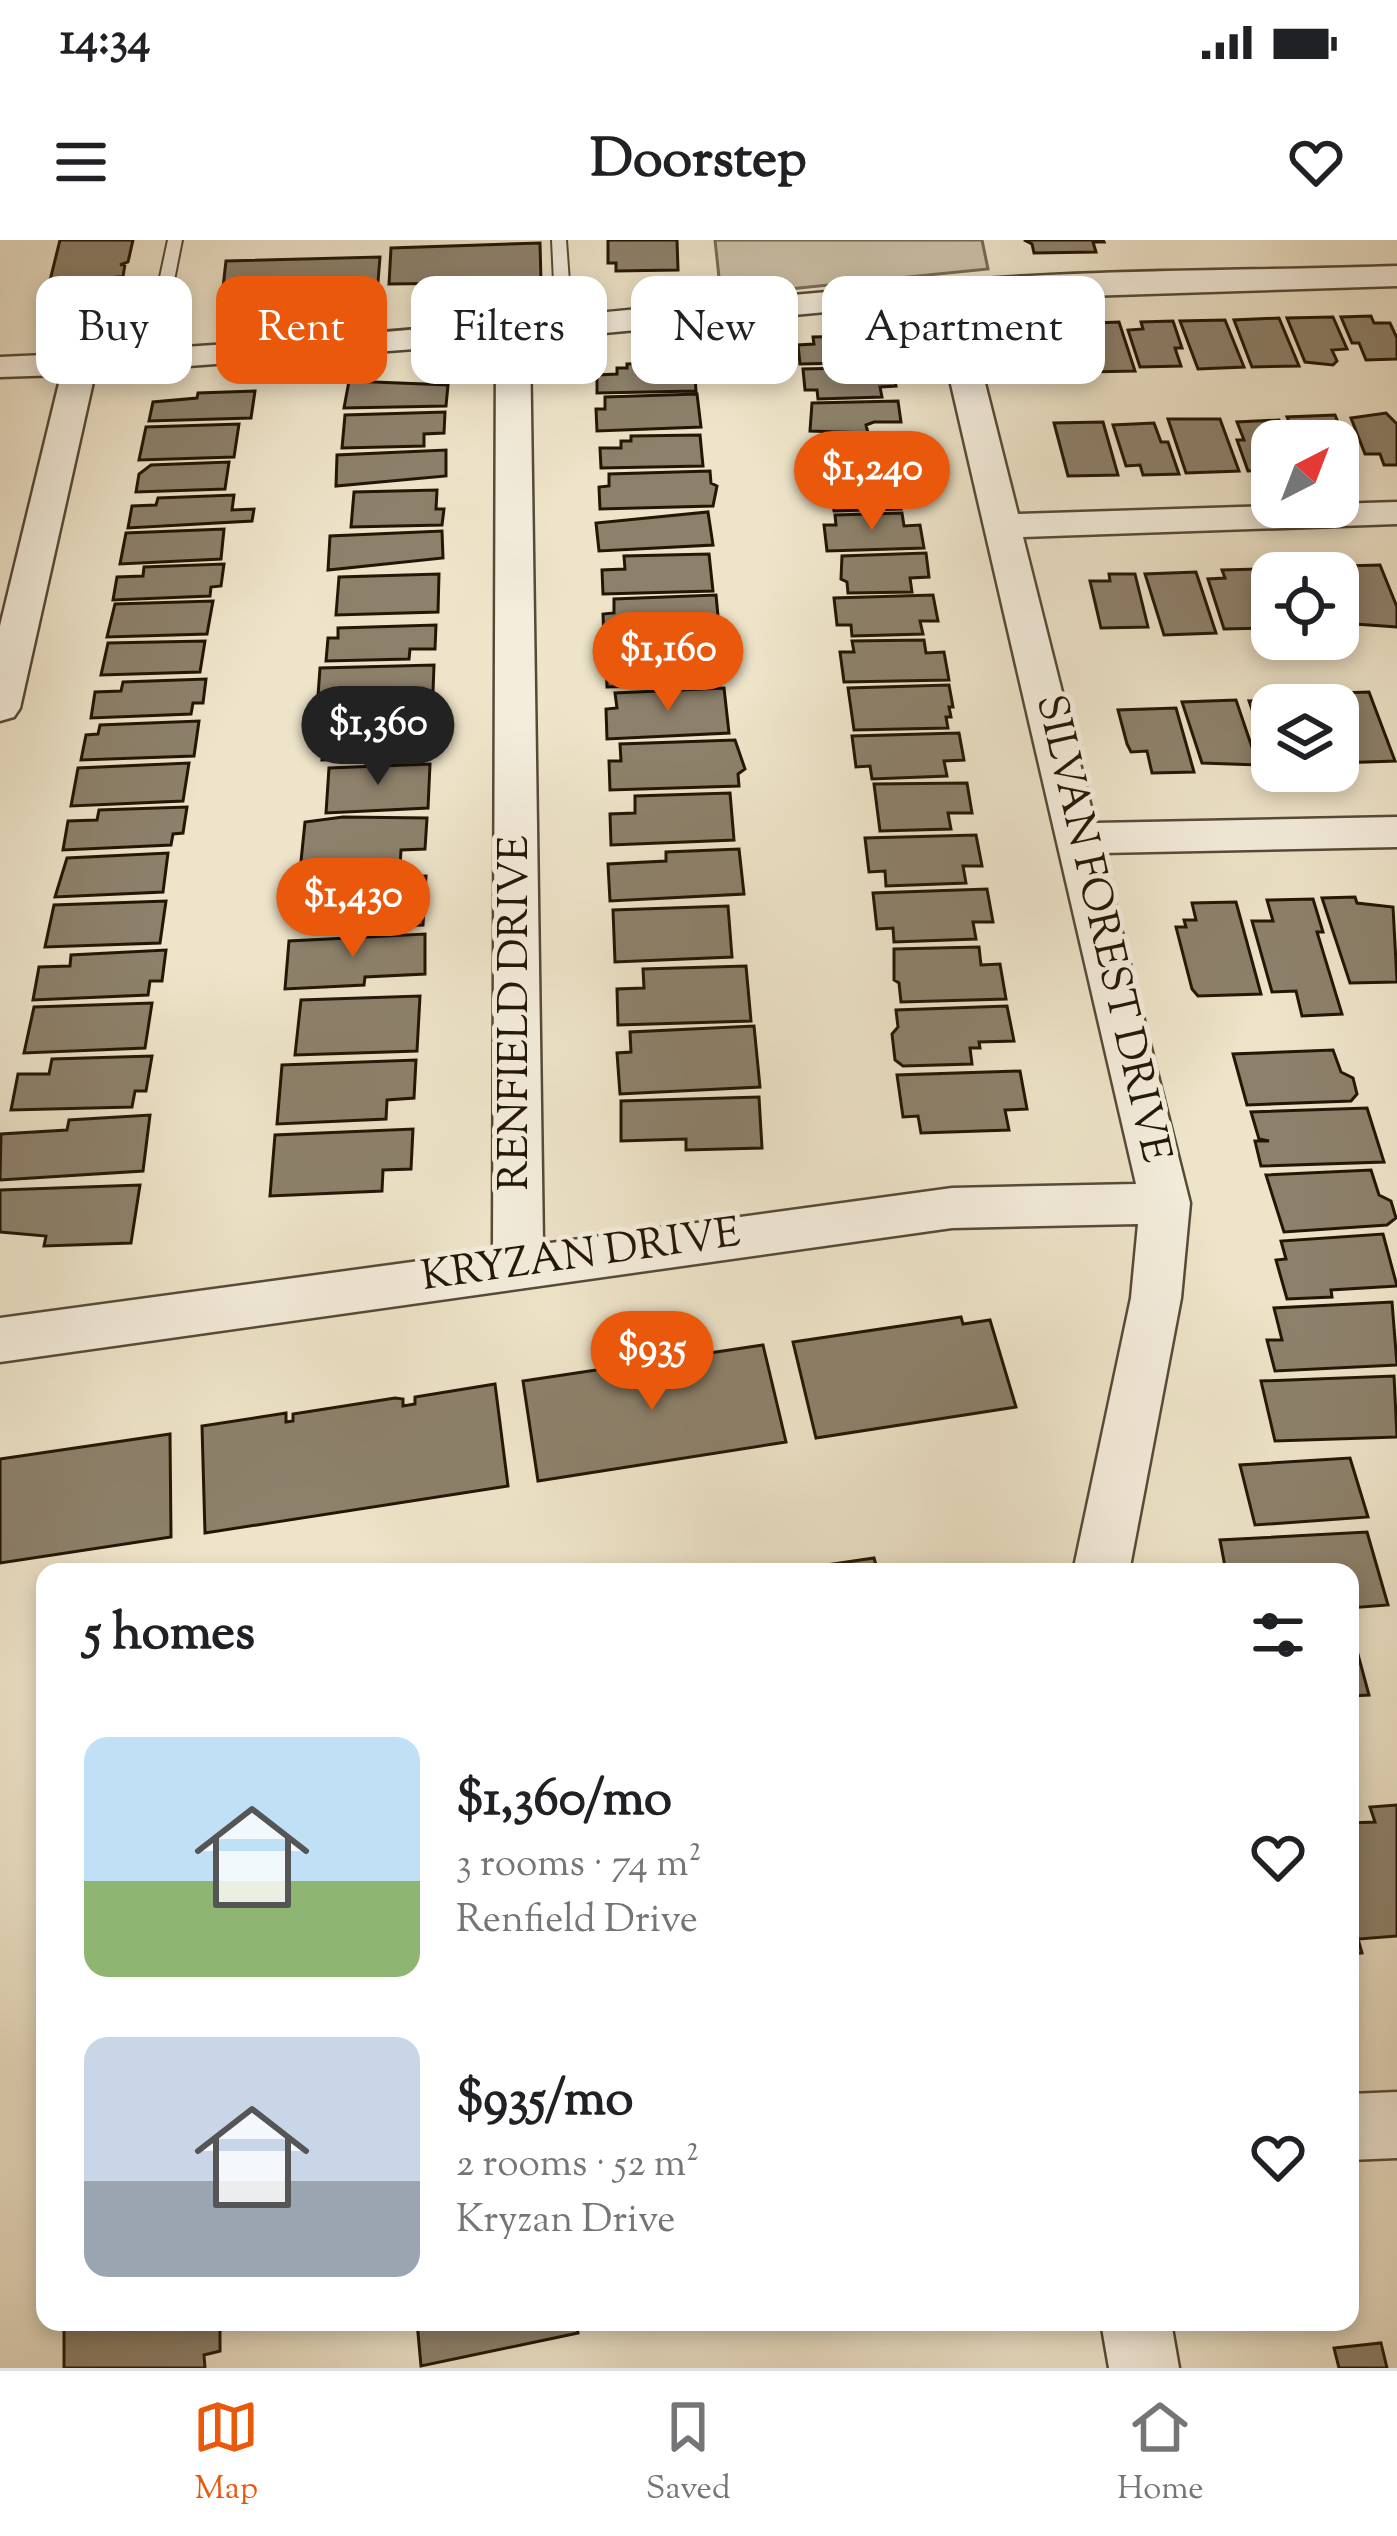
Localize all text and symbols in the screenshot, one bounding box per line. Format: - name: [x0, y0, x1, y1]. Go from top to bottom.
- text: 14:34: [60, 10, 151, 75]
- text: Doorstep: [590, 123, 807, 201]
- icon: menu: [48, 129, 114, 195]
- icon: heart: [1283, 129, 1349, 195]
- chip: Buy: [36, 276, 192, 384]
- chip: Rent: [216, 276, 387, 384]
- chip: Filters: [411, 276, 607, 384]
- chip: New: [631, 276, 798, 384]
- chip: Apartment: [822, 276, 1105, 384]
- north arrow: [1251, 420, 1359, 528]
- map controls: [1251, 420, 1359, 792]
- pin: $1,240: [774, 431, 970, 533]
- text: $1,240: [821, 442, 923, 498]
- button: locate: [1251, 552, 1359, 660]
- pin: $1,160: [570, 612, 766, 714]
- text: $1,160: [619, 623, 717, 679]
- button: layers: [1251, 684, 1359, 792]
- pin: $1,360: [280, 686, 476, 788]
- street label: SILVAN FOREST DRIVE: [1018, 689, 1184, 1169]
- text: $1,360: [328, 697, 428, 753]
- street label: RENFIELD DRIVE: [487, 835, 547, 1191]
- pin: $1,430: [255, 858, 451, 960]
- text: $1,430: [303, 869, 403, 925]
- street label: KRYZAN DRIVE: [418, 1205, 744, 1309]
- pin: $935: [581, 1311, 723, 1413]
- text: $935: [618, 1322, 686, 1378]
- text: 5 homes: [84, 1599, 255, 1672]
- icon: filters: [1245, 1602, 1311, 1668]
- text: $1,360/mo: [456, 1765, 672, 1838]
- icon: home: [180, 1785, 324, 1929]
- icon: heart: [1245, 1824, 1311, 1890]
- text: 3 rooms · 74 m²: [456, 1838, 702, 1894]
- text: Renfield Drive: [456, 1894, 698, 1950]
- text: $935/mo: [456, 2065, 633, 2138]
- icon: home: [180, 2085, 324, 2229]
- icon: heart: [1245, 2124, 1311, 2190]
- text: 2 rooms · 52 m²: [456, 2138, 699, 2194]
- text: Kryzan Drive: [456, 2194, 675, 2250]
- tab: Map: [193, 2394, 259, 2514]
- tab: Saved: [646, 2394, 731, 2514]
- tab: Home: [1117, 2394, 1204, 2514]

